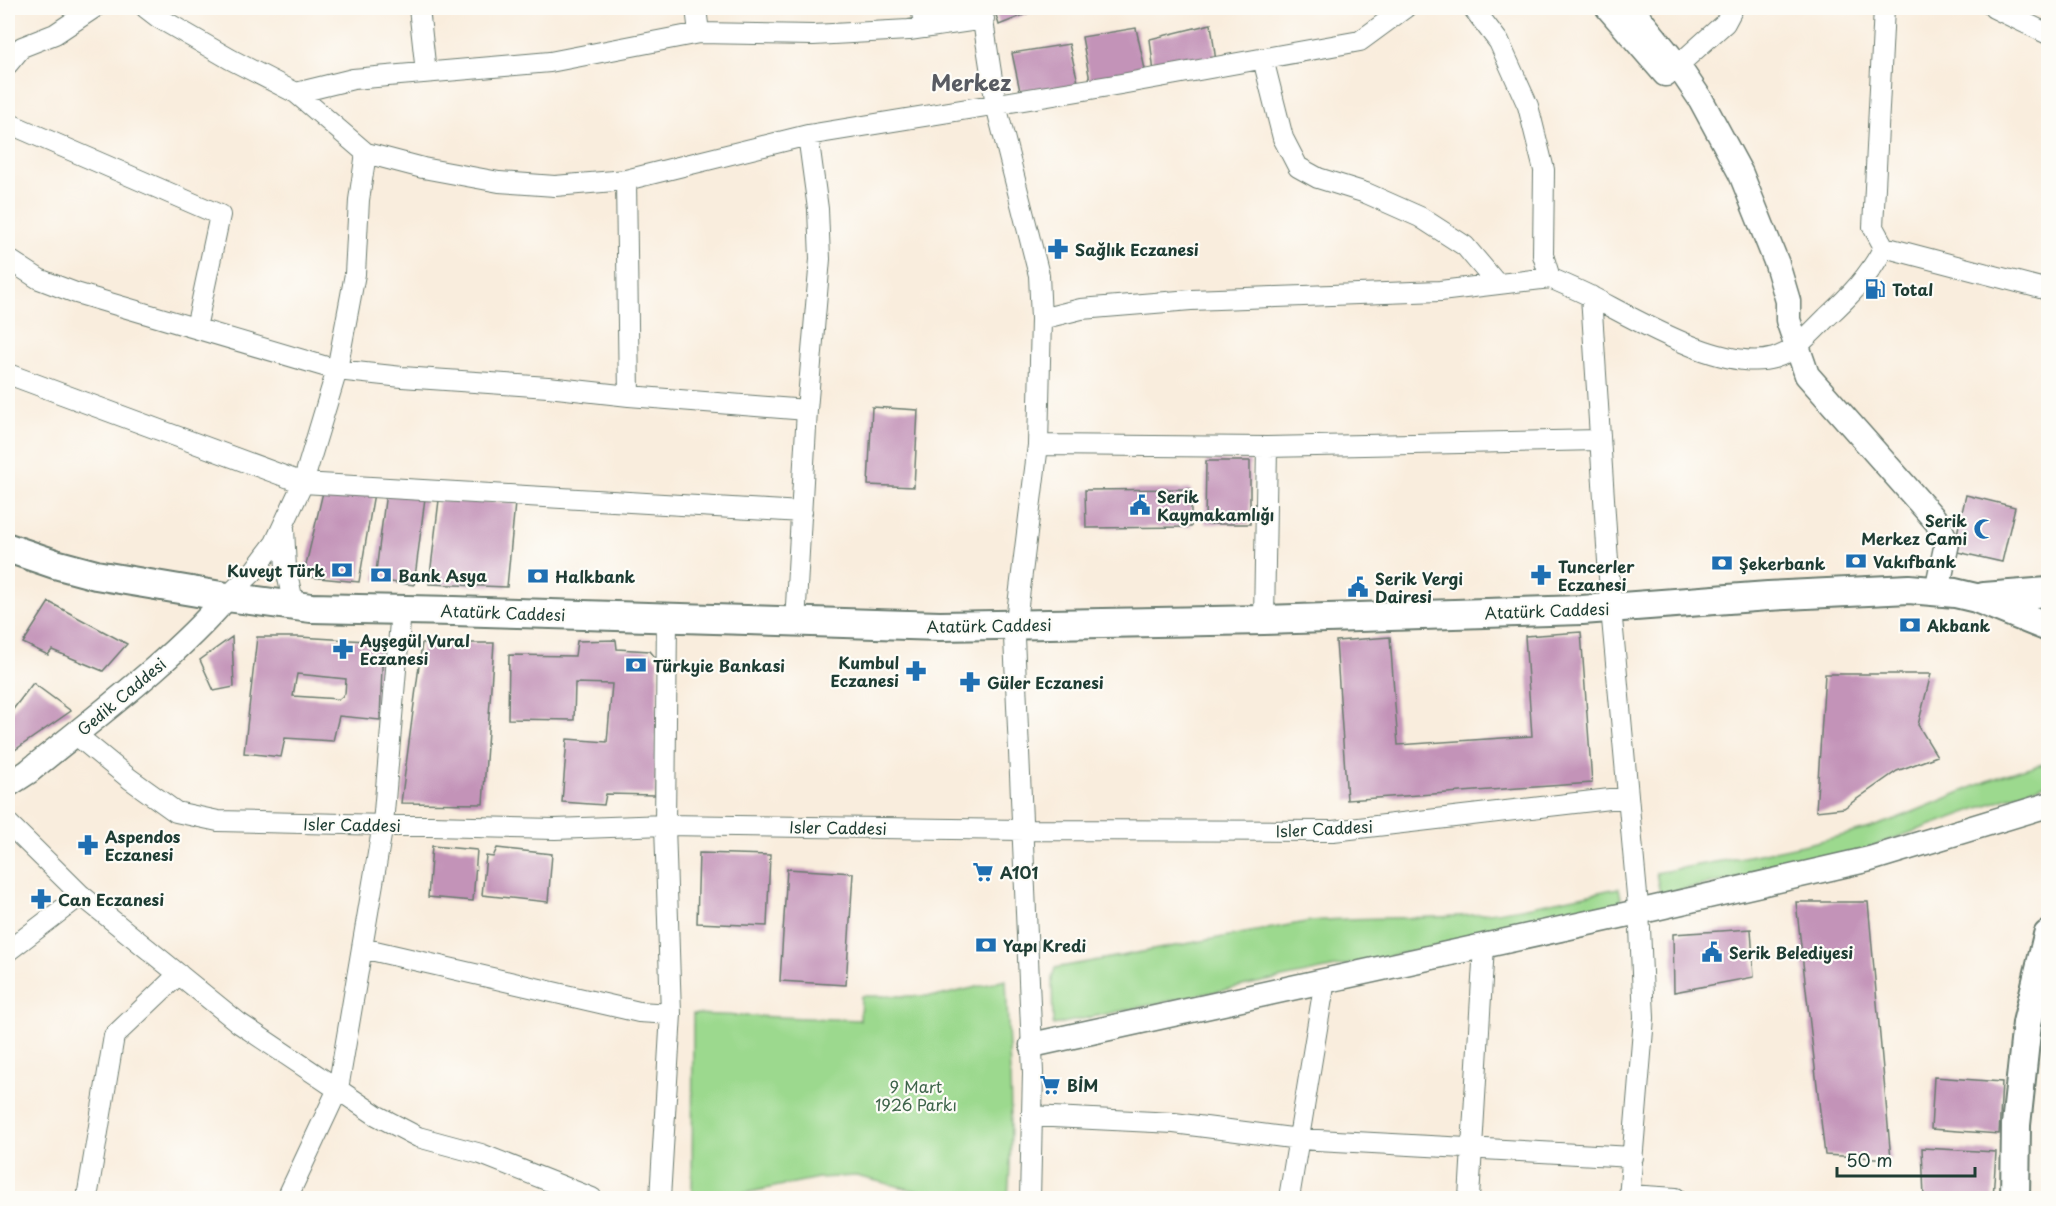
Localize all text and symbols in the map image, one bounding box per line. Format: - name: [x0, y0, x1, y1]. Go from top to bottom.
- district label: Merkez: [931, 65, 1011, 98]
- pharmacy icon: Sağlık Eczanesi: [1046, 237, 1070, 261]
- place label: Sağlık Eczanesi: [1075, 237, 1199, 261]
- fuel station icon: Total: [1863, 277, 1887, 301]
- place label: Total: [1892, 277, 1933, 301]
- place label: Serik Kaymakamlığı: [1157, 484, 1274, 526]
- public building icon: Serik Kaymakamlığı: [1128, 493, 1152, 517]
- place label: Serik Merkez Cami: [1861, 508, 1967, 550]
- mosque icon: Serik Merkez Cami: [1972, 517, 1996, 541]
- bank icon: Vakıfbank: [1844, 549, 1868, 573]
- place label: Vakıfbank: [1873, 549, 1956, 573]
- bank icon: Şekerbank: [1710, 551, 1734, 575]
- place label: Şekerbank: [1739, 551, 1826, 575]
- place label: Tuncerler Eczanesi: [1558, 554, 1635, 596]
- place label: Kuveyt Türk: [227, 558, 325, 582]
- bank icon: Kuveyt Türk: [330, 558, 354, 582]
- bank icon: Bank Asya: [369, 563, 393, 587]
- place label: Bank Asya: [398, 563, 487, 587]
- pharmacy icon: Tuncerler Eczanesi: [1529, 563, 1553, 587]
- bank icon: Halkbank: [526, 564, 550, 588]
- place label: Halkbank: [555, 564, 636, 588]
- place label: Serik Vergi Dairesi: [1375, 566, 1463, 608]
- public building icon: Serik Vergi Dairesi: [1346, 575, 1370, 599]
- street label: Atatürk Caddesi: [1484, 596, 1610, 624]
- street label: Atatürk Caddesi: [440, 598, 566, 626]
- street label: Atatürk Caddesi: [926, 612, 1052, 638]
- bank icon: Akbank: [1898, 613, 1922, 637]
- place label: Akbank: [1926, 613, 1991, 637]
- place label: Ayşegül Vural Eczanesi: [359, 628, 470, 670]
- pharmacy icon: Ayşegül Vural Eczanesi: [331, 637, 355, 661]
- place label: Kumbul Eczanesi: [831, 650, 899, 692]
- street label: Gedik Caddesi: [71, 651, 171, 741]
- bank icon: Türkyie Bankasi: [624, 653, 648, 677]
- place label: Türkyie Bankasi: [653, 653, 785, 677]
- pharmacy icon: Kumbul Eczanesi: [904, 659, 928, 683]
- pharmacy icon: Güler Eczanesi: [958, 670, 982, 694]
- place label: Güler Eczanesi: [987, 670, 1104, 694]
- street label: Isler Caddesi: [303, 811, 401, 837]
- street label: Isler Caddesi: [1275, 813, 1373, 843]
- street label: Isler Caddesi: [789, 814, 887, 840]
- place label: Aspendos Eczanesi: [105, 824, 181, 866]
- pharmacy icon: Aspendos Eczanesi: [76, 833, 100, 857]
- supermarket icon: A101: [971, 860, 995, 884]
- place label: A101: [1000, 860, 1038, 884]
- pharmacy icon: Can Eczanesi: [29, 887, 53, 911]
- place label: Can Eczanesi: [58, 887, 164, 911]
- bank icon: Yapı Kredi: [974, 933, 998, 957]
- place label: Yapı Kredi: [1003, 933, 1087, 957]
- public building icon: Serik Belediyesi: [1700, 940, 1724, 964]
- place label: Serik Belediyesi: [1729, 940, 1853, 964]
- supermarket icon: BİM: [1038, 1073, 1062, 1097]
- place label: BİM: [1067, 1073, 1098, 1097]
- park label: 9 Mart 1926 Parkı: [875, 1074, 957, 1116]
- scale bar: [1837, 1140, 1975, 1178]
- text: 50 m: [1846, 1146, 1893, 1173]

